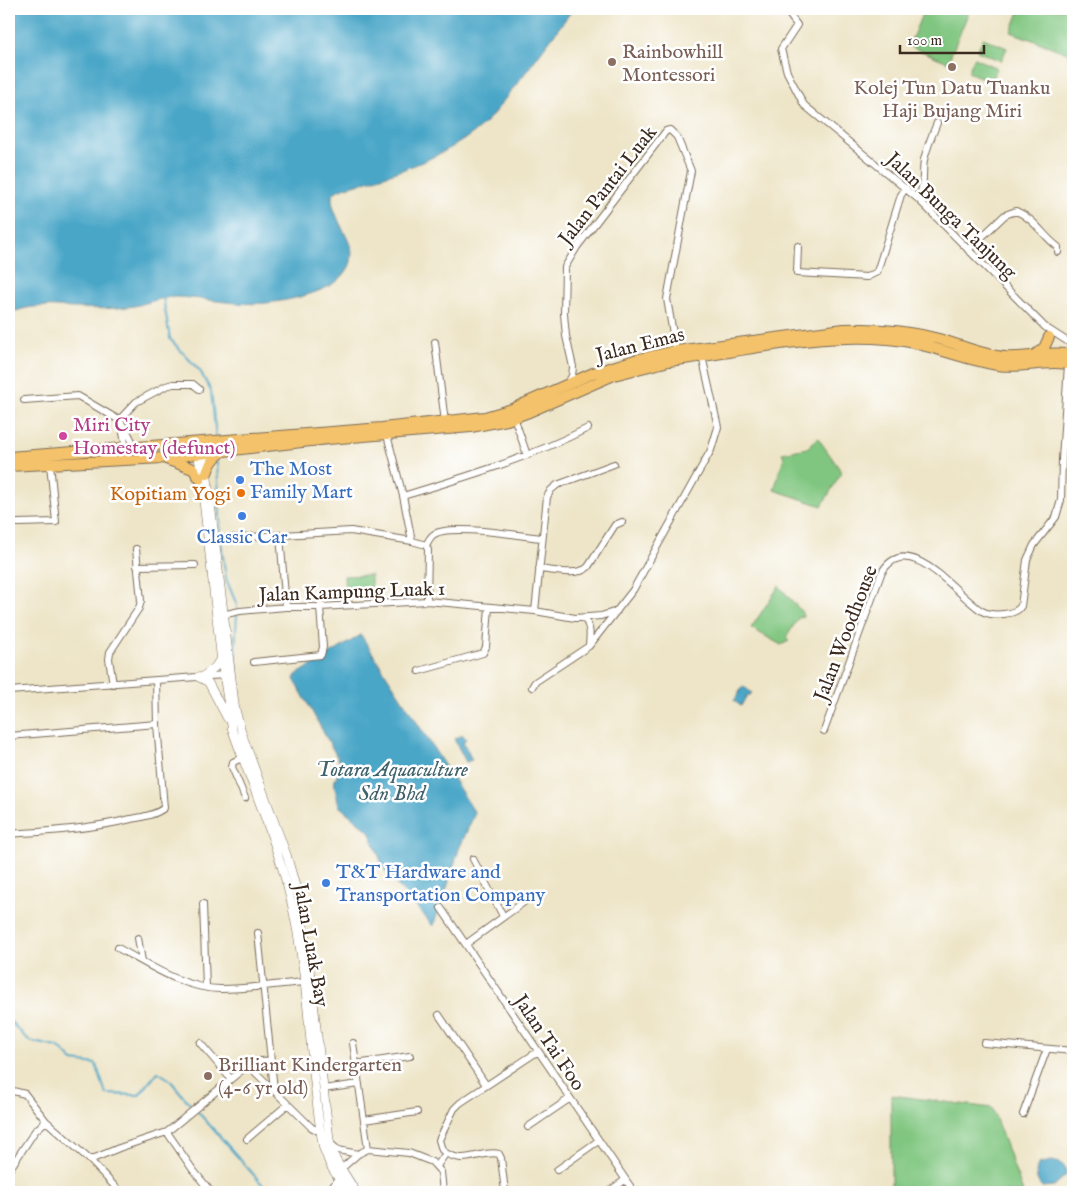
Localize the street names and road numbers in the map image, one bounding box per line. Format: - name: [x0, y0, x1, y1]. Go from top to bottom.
- street label: Jalan Pantai Luak: [552, 121, 663, 252]
- street label: Jalan Bunga Tanjung: [879, 146, 1022, 286]
- street label: Jalan Emas: [592, 322, 687, 369]
- street label: Jalan Woodhouse: [808, 562, 884, 707]
- street label: Jalan Kampung Luak 1: [256, 577, 446, 608]
- street label: Jalan Luak Bay: [287, 879, 334, 1009]
- street label: Jalan Tai Foo: [506, 988, 590, 1096]

